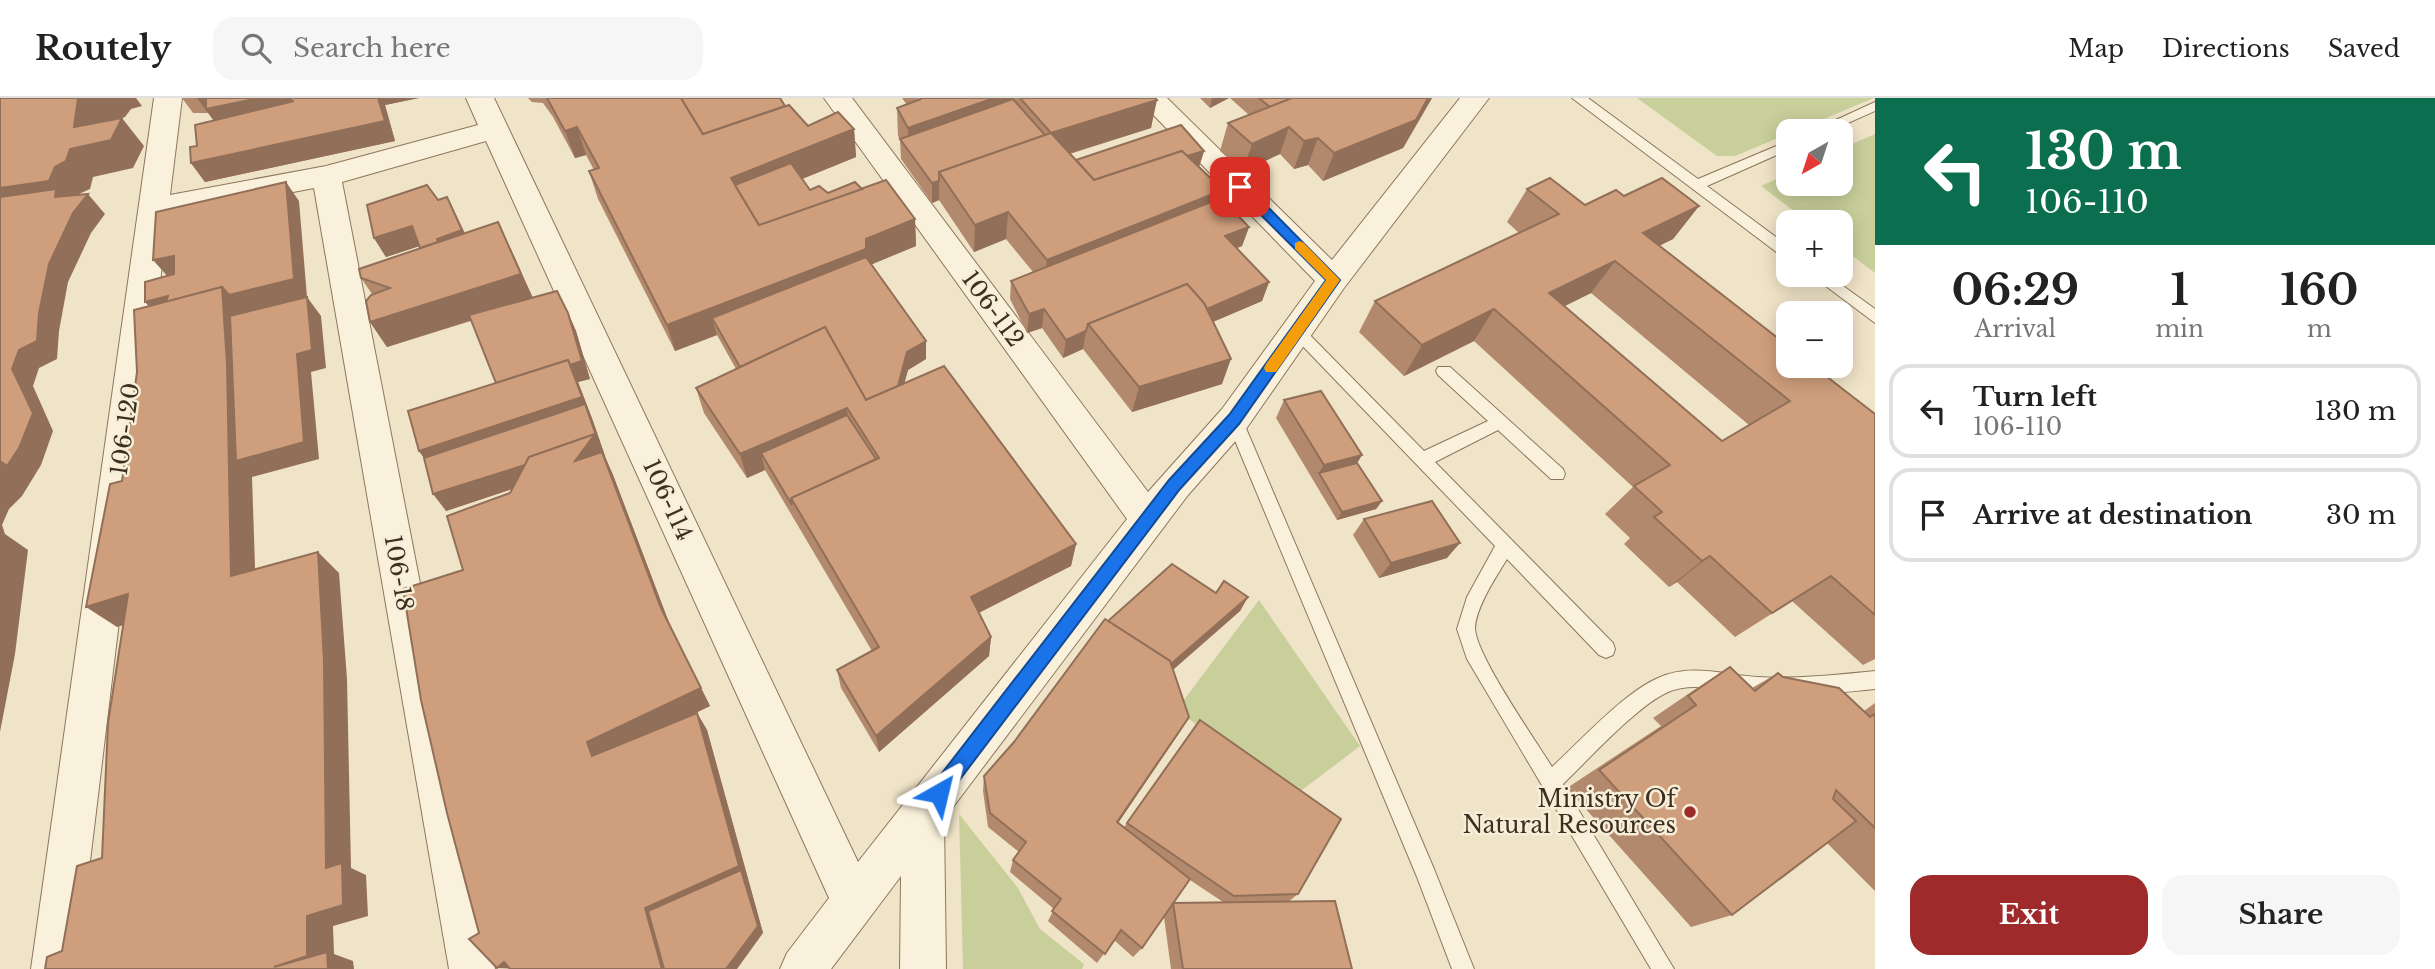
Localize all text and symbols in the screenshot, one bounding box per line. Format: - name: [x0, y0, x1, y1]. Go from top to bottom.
- search box: [213, 17, 703, 80]
- text: Routely: [35, 28, 171, 69]
- icon: search: [237, 29, 275, 67]
- text: Search here: [293, 32, 451, 64]
- text: Map: [2068, 34, 2124, 63]
- text: Directions: [2162, 34, 2290, 63]
- text: Saved: [2328, 34, 2400, 63]
- north arrow: [1776, 119, 1853, 196]
- map controls: [1776, 119, 1853, 378]
- text: 130 m: [2025, 121, 2182, 182]
- icon: left: [1910, 126, 2001, 217]
- pin: [1210, 157, 1270, 217]
- icon: arrive: [1221, 168, 1259, 206]
- text: 106-110: [2025, 182, 2149, 222]
- button: +: [1776, 210, 1853, 287]
- text: 06:29: [1951, 264, 2079, 316]
- text: 1: [2170, 264, 2189, 316]
- text: 160: [2280, 264, 2359, 316]
- street label: 106-112: [956, 266, 1030, 352]
- button: −: [1776, 301, 1853, 378]
- text: Arrival: [1974, 315, 2056, 343]
- text: min: [2155, 315, 2204, 343]
- text: m: [2307, 315, 2332, 343]
- street label: 106-120: [105, 381, 145, 477]
- text: Turn left: [1973, 381, 2097, 413]
- icon: left: [1914, 392, 1952, 430]
- text: 130 m: [2314, 395, 2396, 427]
- text: 106-110: [1973, 413, 2062, 441]
- street label: 106-114: [637, 455, 699, 545]
- icon: arrive: [1914, 496, 1952, 534]
- text: Arrive at destination: [1973, 499, 2253, 531]
- text: 30 m: [2326, 499, 2396, 531]
- street label: 106-18: [379, 533, 419, 613]
- position arrow: [902, 756, 976, 830]
- place label: Ministry Of Natural Resources: [1463, 785, 1679, 839]
- marker: Ministry Of Natural Resources: [1682, 804, 1698, 820]
- button: Exit: [1910, 875, 2148, 955]
- button: Share: [2162, 875, 2400, 955]

